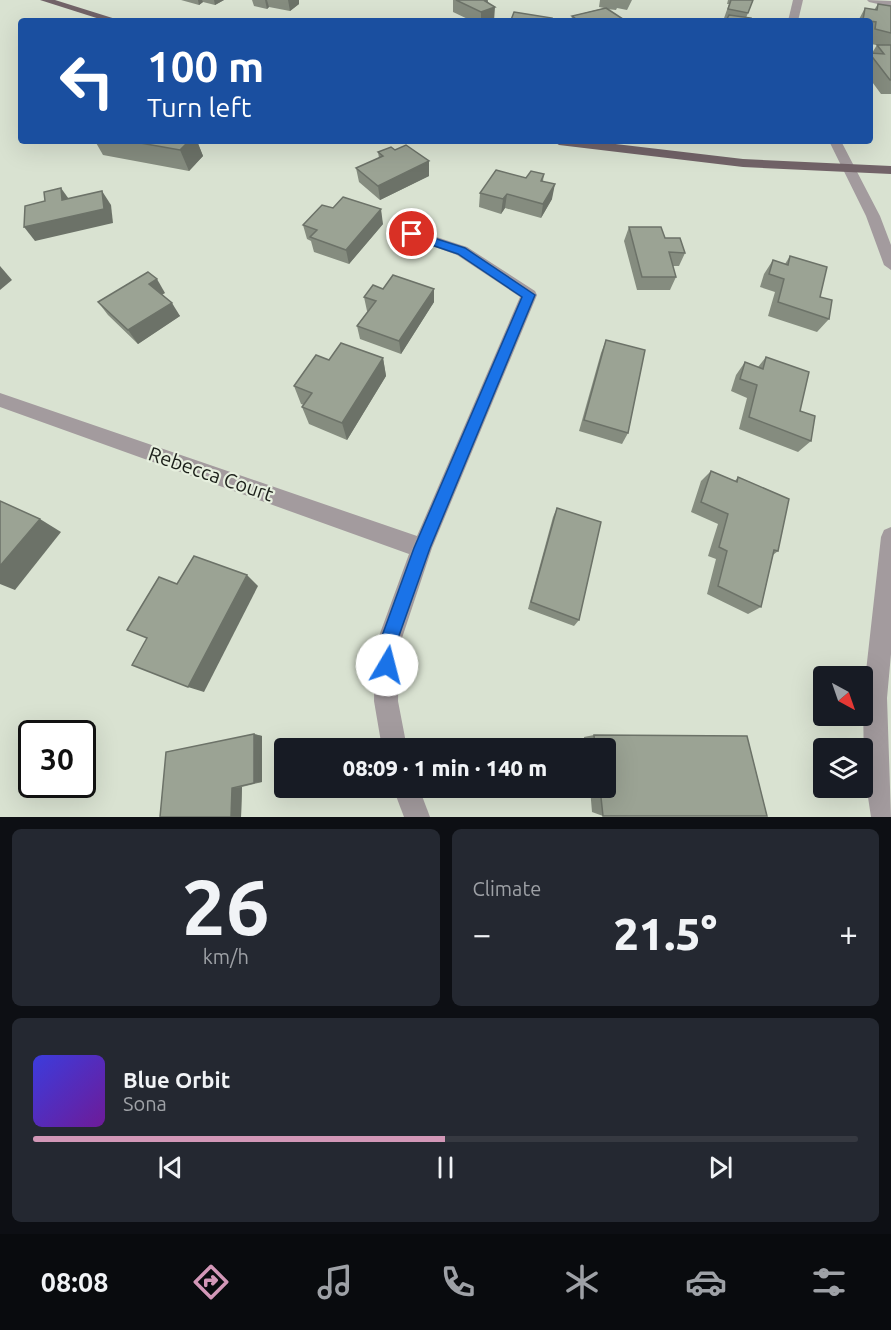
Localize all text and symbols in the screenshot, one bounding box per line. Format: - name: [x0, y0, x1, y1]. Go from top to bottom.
- icon: left: [48, 42, 126, 120]
- text: 100 m: [147, 43, 264, 90]
- text: Turn left: [147, 92, 251, 122]
- pin: [386, 208, 437, 259]
- icon: arrive: [395, 217, 428, 250]
- street label: Rebecca Court: [146, 441, 277, 506]
- position arrow: [355, 633, 419, 697]
- north arrow: [813, 666, 873, 726]
- map controls: [813, 666, 873, 798]
- speed limit sign: 30: [18, 720, 96, 798]
- button: layers: [813, 738, 873, 798]
- text: 08:09 · 1 min · 140 m: [343, 755, 547, 780]
- text: 26: [182, 862, 270, 950]
- text: Climate: [473, 877, 541, 900]
- text: 21.5°: [613, 908, 717, 959]
- text: −: [473, 915, 491, 952]
- text: +: [839, 915, 858, 952]
- text: km/h: [203, 945, 249, 968]
- text: Blue Orbit: [123, 1067, 230, 1092]
- text: Sona: [123, 1092, 167, 1115]
- icon: previous: [154, 1151, 187, 1184]
- icon: pause: [429, 1151, 462, 1184]
- icon: next: [704, 1151, 737, 1184]
- icon: directions: [190, 1261, 232, 1303]
- icon: music: [314, 1261, 356, 1303]
- icon: phone: [437, 1261, 479, 1303]
- icon: climate: [561, 1261, 603, 1303]
- icon: car: [685, 1261, 727, 1303]
- icon: filters: [808, 1261, 850, 1303]
- text: 08:08: [41, 1267, 108, 1297]

